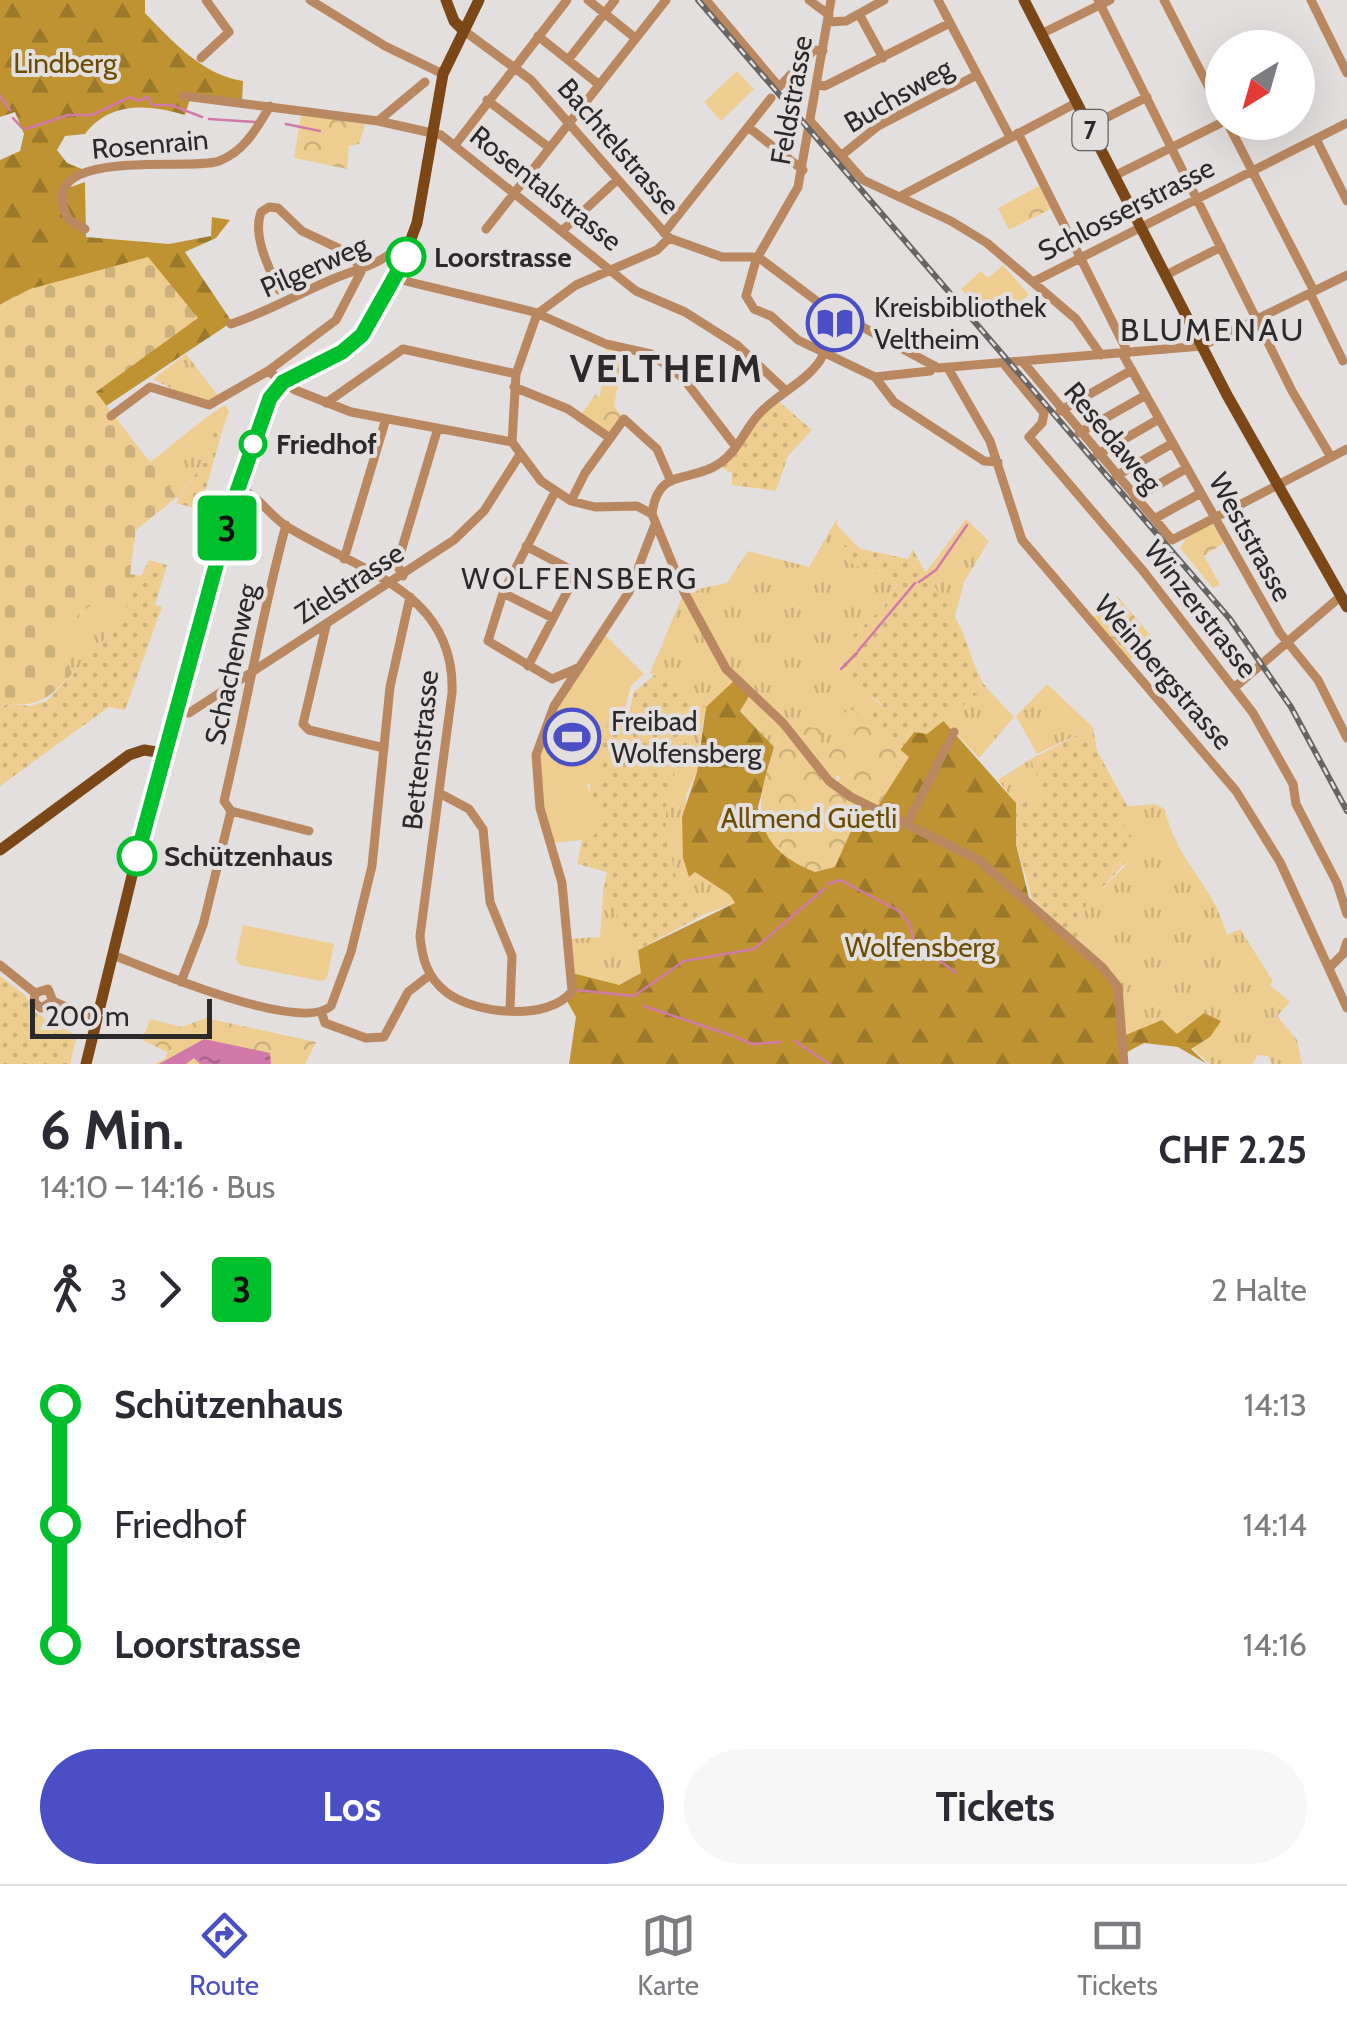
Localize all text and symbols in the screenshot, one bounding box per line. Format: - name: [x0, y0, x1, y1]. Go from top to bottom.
- north arrow: [1205, 30, 1315, 140]
- map controls: [1205, 30, 1315, 140]
- street label: Feldstrasse: [763, 33, 819, 167]
- park label: Lindberg: [13, 46, 118, 80]
- street label: Buchsweg: [838, 50, 959, 140]
- street label: Bachtelstrasse: [551, 71, 687, 221]
- road number: 7: [1072, 110, 1108, 150]
- street label: Rosentalstrasse: [463, 118, 629, 258]
- street label: Rosenrain: [90, 122, 210, 166]
- street label: Schlosserstrasse: [1032, 150, 1220, 268]
- street label: Pilgerweg: [255, 227, 374, 305]
- marker: Loorstrasse: [387, 238, 425, 276]
- place label: Loorstrasse: [434, 240, 572, 274]
- place label: Kreisbibliothek Veltheim: [874, 290, 1047, 356]
- library icon: Kreisbibliothek Veltheim: [805, 293, 865, 353]
- district label: BLUMENAU: [1120, 310, 1306, 349]
- district label: VELTHEIM: [570, 345, 764, 392]
- street label: Resedaweg: [1057, 375, 1170, 500]
- place label: Friedhof: [276, 427, 377, 461]
- marker: Friedhof: [240, 431, 266, 457]
- street label: Weststrasse: [1202, 467, 1300, 607]
- line badge: 3: [194, 496, 260, 560]
- text: 3: [218, 507, 236, 550]
- street label: Winzerstrasse: [1137, 534, 1265, 684]
- street label: Zielstrasse: [288, 535, 410, 631]
- district label: WOLFENSBERG: [461, 560, 699, 597]
- street label: Schachenweg: [197, 579, 265, 748]
- street label: Weinbergstrasse: [1087, 587, 1241, 757]
- street label: Bettenstrasse: [395, 668, 445, 832]
- place label: Freibad Wolfensberg: [611, 704, 763, 770]
- sports icon: Freibad Wolfensberg: [542, 707, 602, 767]
- park label: Allmend Güetli: [721, 801, 897, 835]
- marker: Schützenhaus: [118, 837, 156, 875]
- place label: Schützenhaus: [164, 839, 333, 873]
- park label: Wolfensberg: [845, 930, 996, 964]
- scale bar: [30, 994, 212, 1038]
- text: 200 m: [45, 999, 130, 1033]
- text: 6 Min.: [40, 1096, 184, 1163]
- text: CHF 2.25: [1159, 1126, 1307, 1173]
- text: 14:10 – 14:16 · Bus: [40, 1167, 275, 1206]
- icon: walk: [40, 1262, 95, 1317]
- icon: forward: [142, 1262, 197, 1317]
- text: 3: [232, 1268, 251, 1311]
- text: 3: [110, 1270, 127, 1309]
- text: 2 Halte: [1211, 1270, 1307, 1309]
- text: Schützenhaus: [114, 1381, 343, 1428]
- text: 14:13: [1244, 1385, 1307, 1424]
- text: Friedhof: [114, 1501, 247, 1548]
- text: 14:14: [1242, 1505, 1307, 1544]
- text: Loorstrasse: [114, 1621, 301, 1668]
- text: 14:16: [1243, 1625, 1307, 1664]
- button: Los: [40, 1749, 664, 1864]
- button: Tickets: [684, 1749, 1307, 1864]
- tab: Route: [189, 1908, 259, 2002]
- tab: Karte: [637, 1908, 699, 2002]
- tab: Tickets: [1077, 1908, 1158, 2002]

